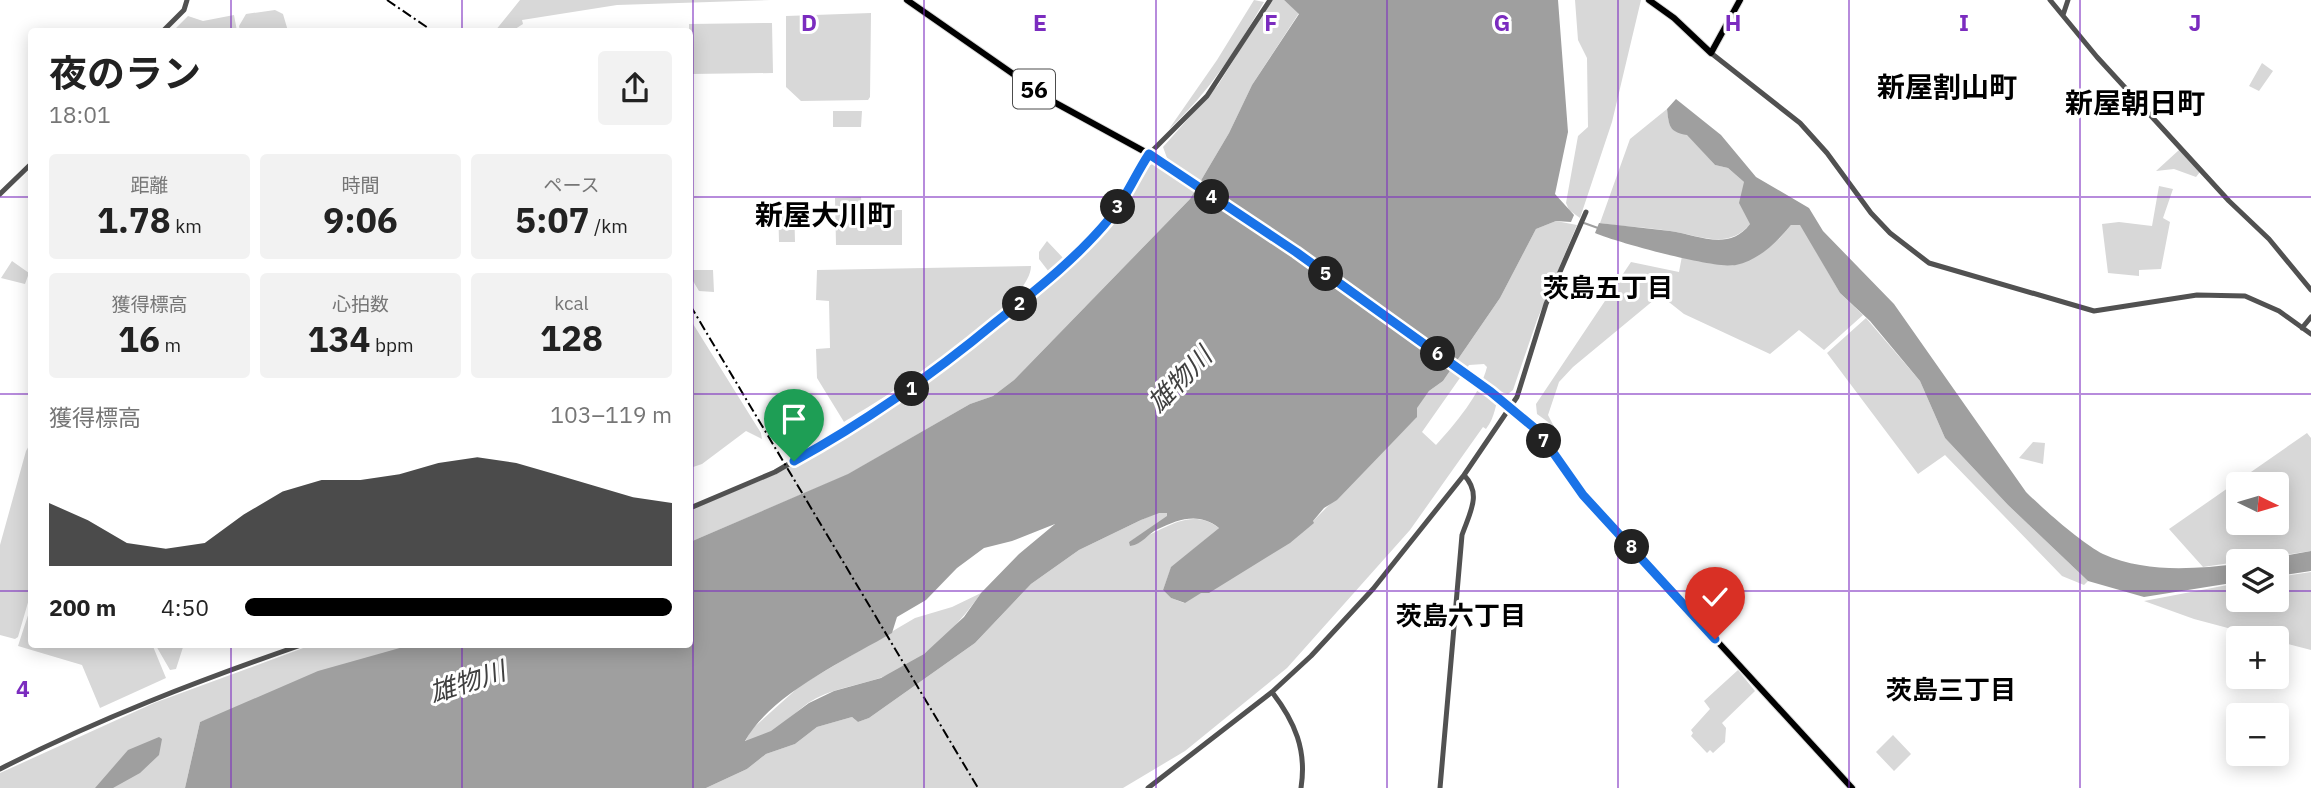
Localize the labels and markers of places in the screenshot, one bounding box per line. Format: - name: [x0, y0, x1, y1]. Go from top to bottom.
- pin: 4: [1194, 180, 1230, 214]
- pin: 3: [1100, 190, 1136, 224]
- pin: 5: [1308, 256, 1344, 292]
- pin: 2: [1002, 286, 1038, 322]
- pin: 6: [1420, 336, 1456, 372]
- pin: 1: [894, 372, 930, 406]
- pin: [764, 389, 824, 461]
- pin: 7: [1526, 424, 1562, 458]
- pin: 8: [1614, 530, 1650, 564]
- pin: [1685, 567, 1745, 639]

